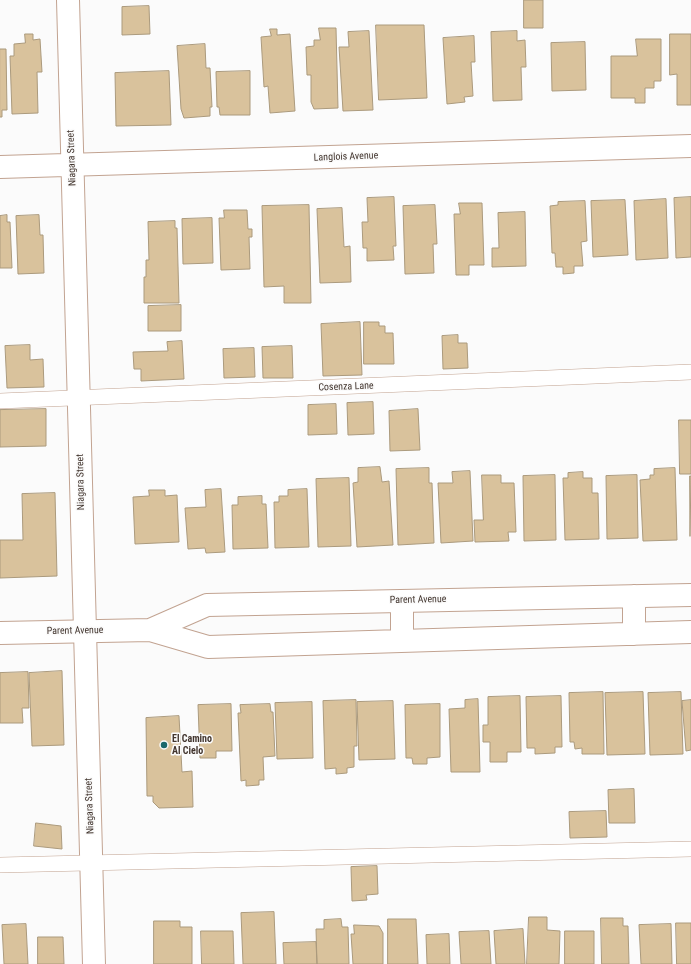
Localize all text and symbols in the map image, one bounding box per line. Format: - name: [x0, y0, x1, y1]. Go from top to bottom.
- street label: Niagara Street: [65, 130, 79, 186]
- street label: Langlois Avenue: [314, 150, 378, 164]
- street label: Cosenza Lane: [318, 380, 374, 394]
- street label: Niagara Street: [75, 454, 87, 510]
- street label: Parent Avenue: [389, 594, 447, 606]
- street label: Parent Avenue: [46, 625, 104, 637]
- place label: El Camino Al Cielo: [172, 733, 212, 756]
- marker: El Camino Al Cielo: [159, 740, 169, 750]
- street label: Niagara Street: [83, 778, 97, 834]

